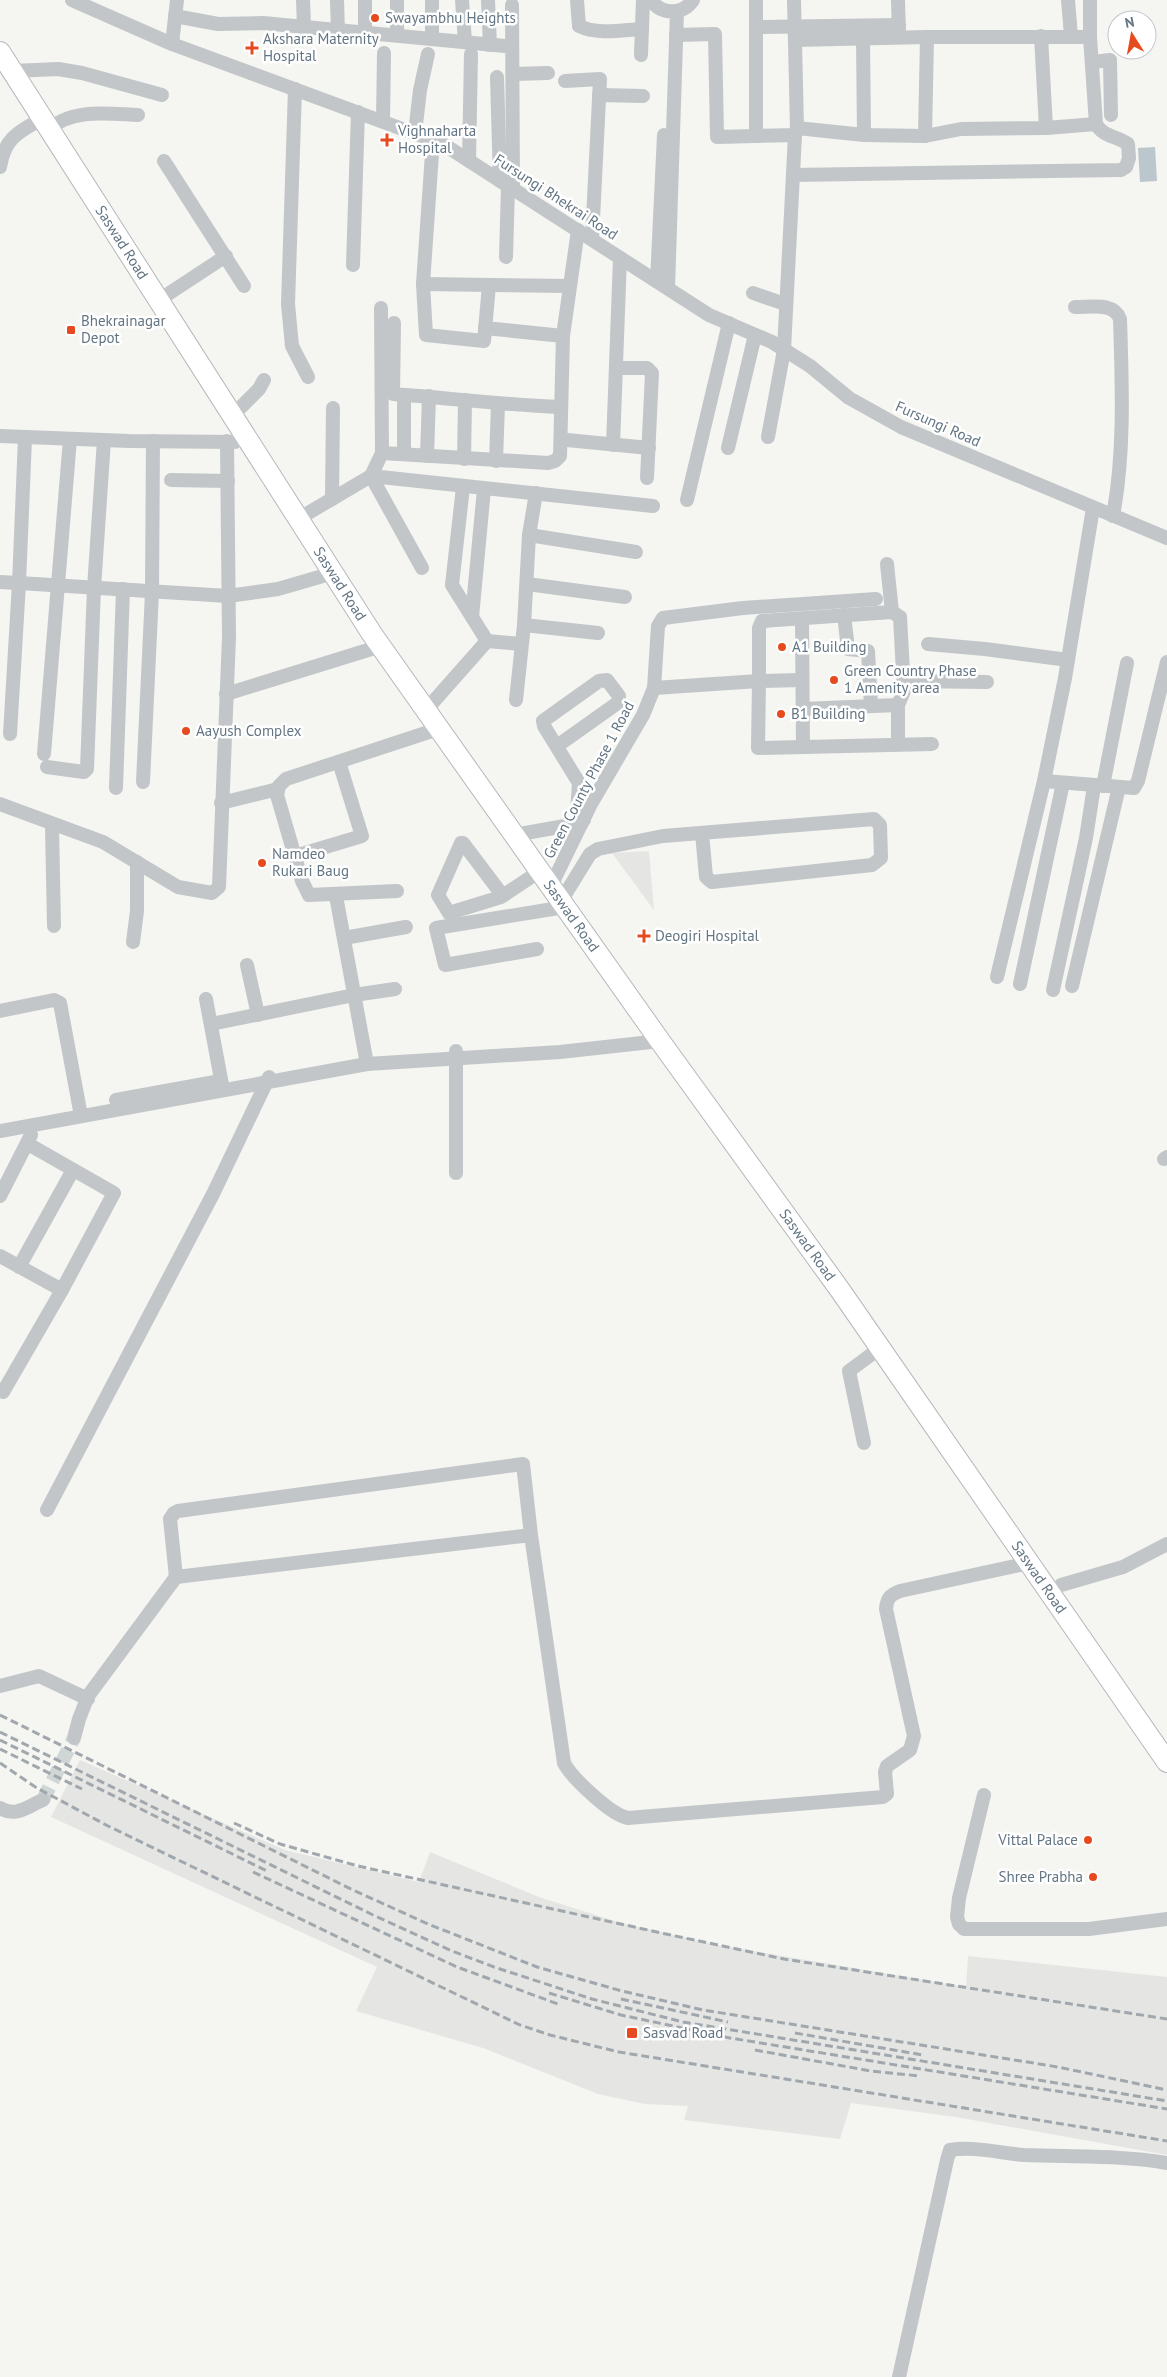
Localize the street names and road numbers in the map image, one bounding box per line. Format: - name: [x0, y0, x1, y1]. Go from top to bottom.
- street label: Fursungi Bhekrai Road: [491, 149, 622, 244]
- street label: Saswad Road: [91, 202, 153, 283]
- street label: Fursungi Road: [893, 396, 984, 451]
- street label: Saswad Road: [310, 543, 371, 624]
- street label: Green County Phase 1 Road: [539, 698, 638, 862]
- street label: Saswad Road: [540, 876, 604, 955]
- street label: Saswad Road: [776, 1205, 840, 1284]
- street label: Saswad Road: [1008, 1537, 1071, 1617]

